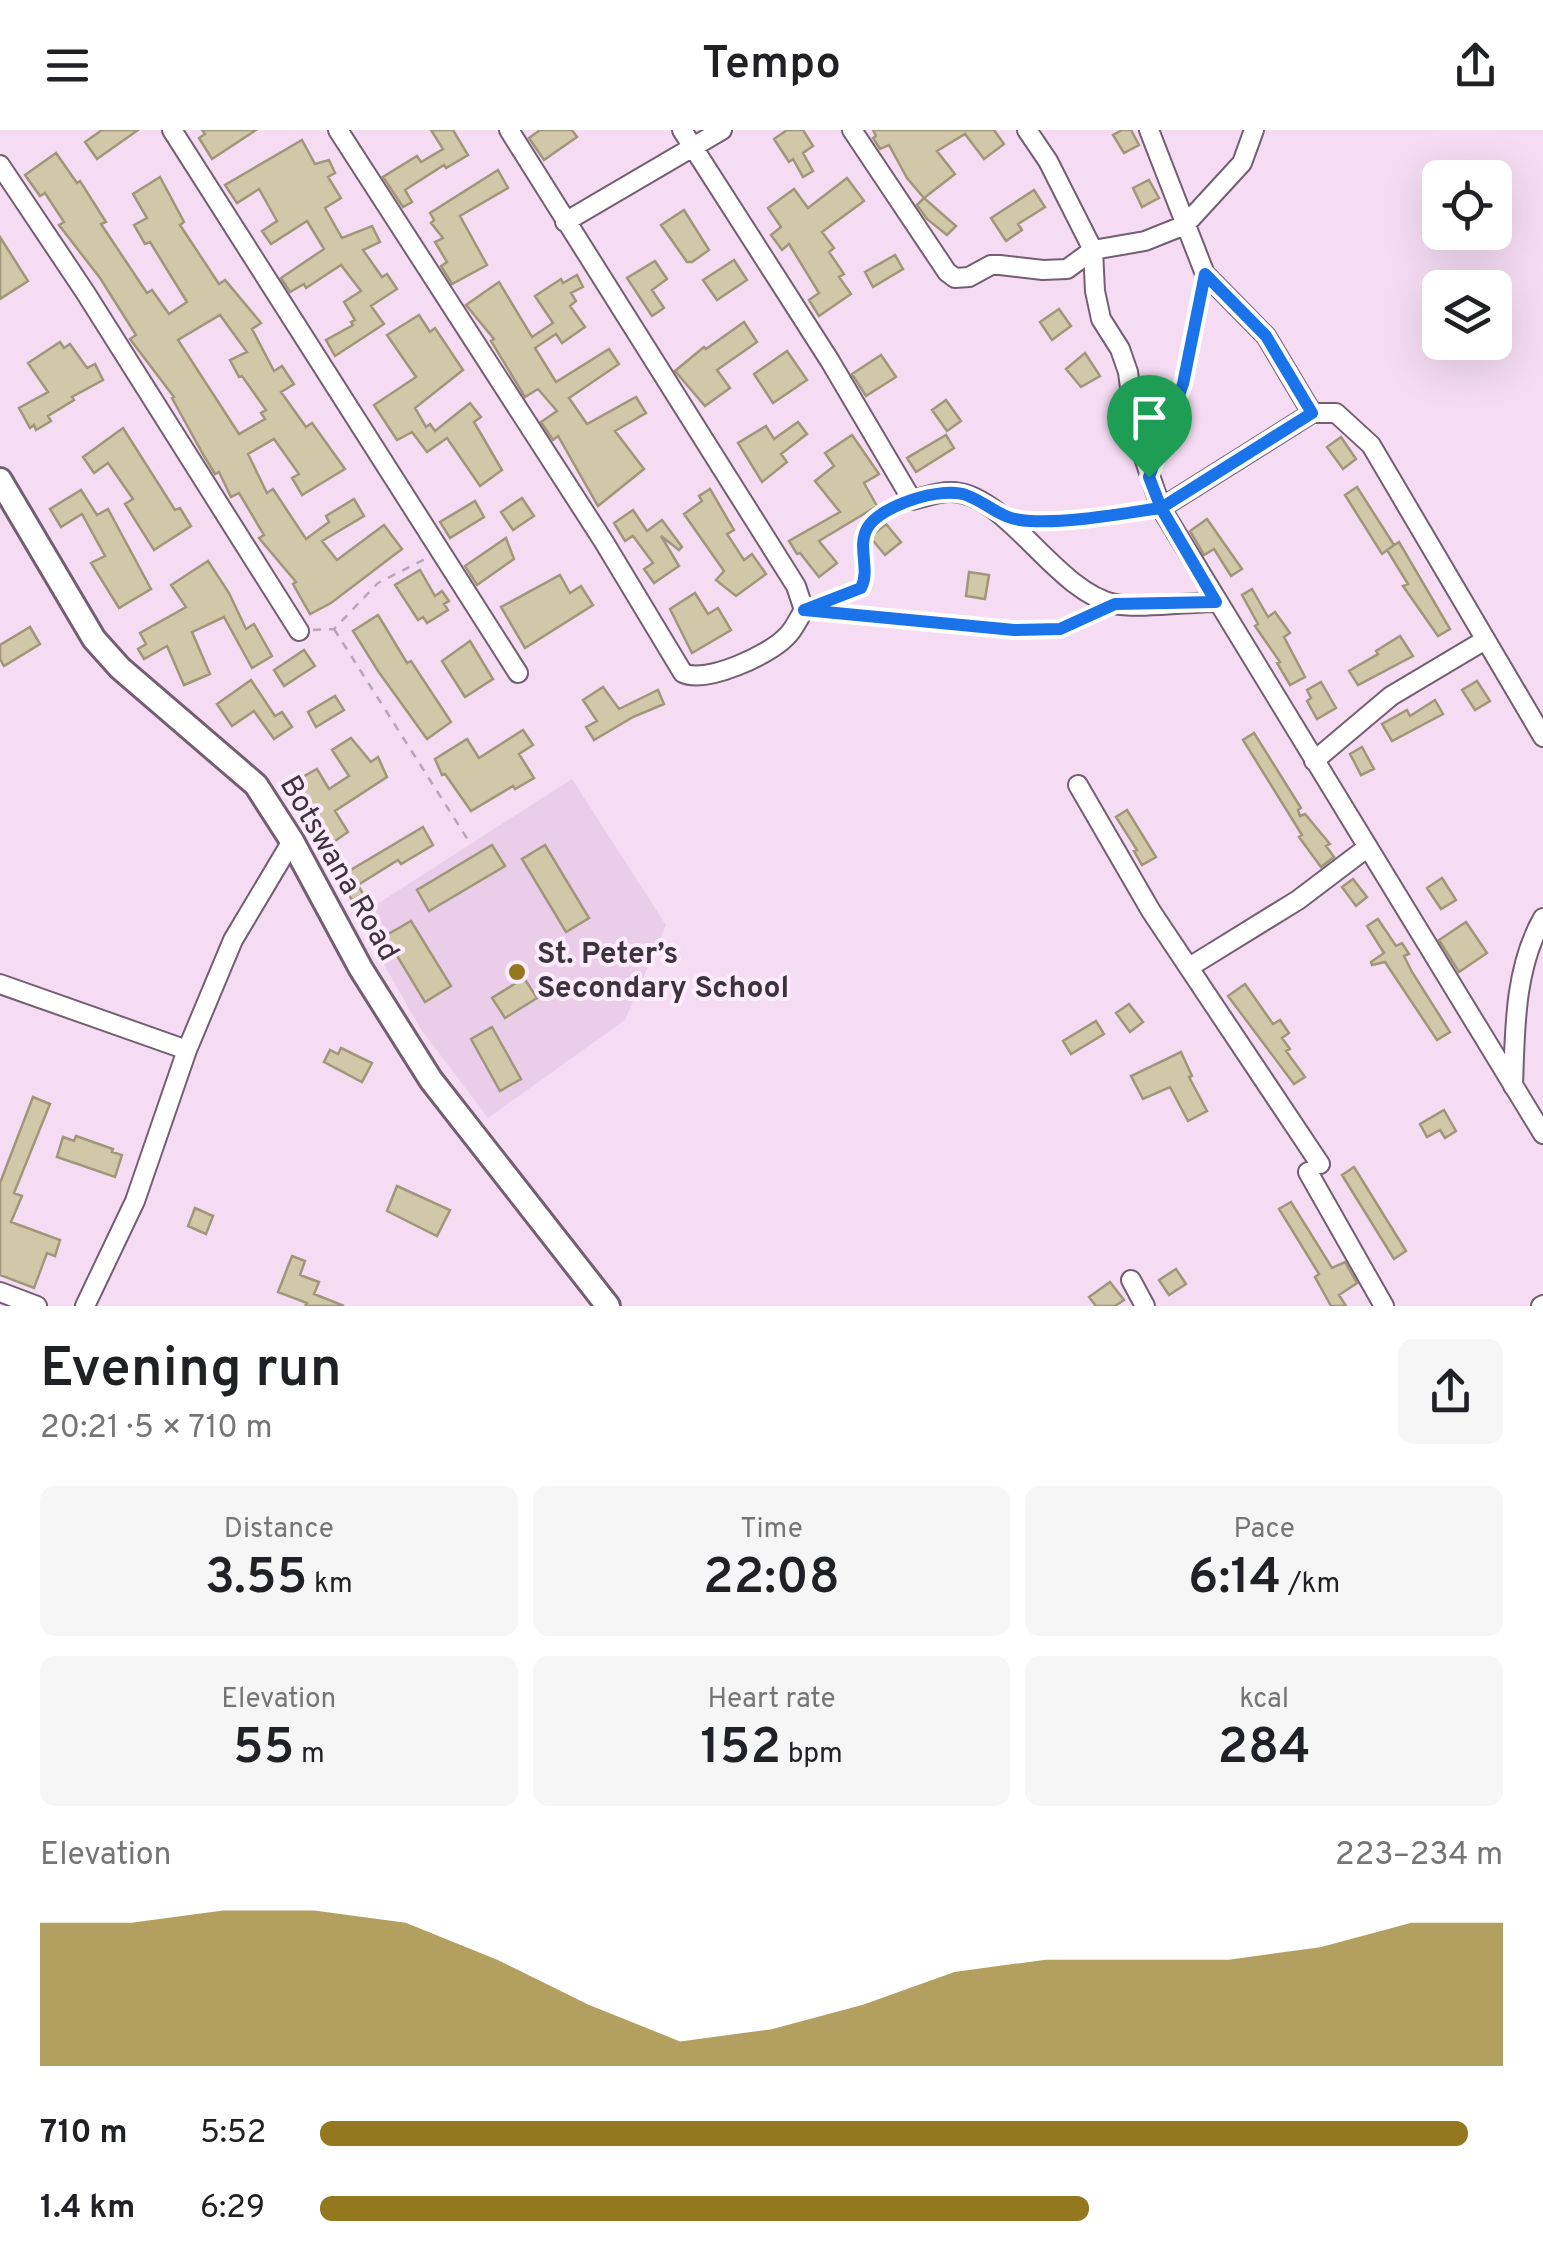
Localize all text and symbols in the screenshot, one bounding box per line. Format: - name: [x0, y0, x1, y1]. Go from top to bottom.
- text: Tempo: [702, 37, 841, 94]
- icon: menu: [40, 38, 95, 93]
- icon: share: [1448, 38, 1503, 93]
- map controls: [1422, 160, 1512, 360]
- button: locate: [1422, 160, 1512, 250]
- button: layers: [1422, 270, 1512, 360]
- pin: [1107, 375, 1192, 478]
- icon: arrive: [1122, 390, 1177, 445]
- street label: Botswana Road: [270, 770, 406, 968]
- place label: St. Peter’s Secondary School: [537, 937, 789, 1008]
- marker: St. Peter’s Secondary School: [506, 961, 528, 983]
- text: Evening run: [40, 1336, 342, 1406]
- button: share: [1398, 1339, 1503, 1444]
- text: 20:21 · 5 × 710 m: [40, 1409, 273, 1449]
- text: Distance: [224, 1512, 334, 1548]
- text: Time: [740, 1512, 803, 1548]
- text: Pace: [1233, 1512, 1295, 1548]
- text: 3.55: [205, 1548, 307, 1611]
- text: 22:08: [703, 1548, 840, 1611]
- text: 6:14: [1188, 1548, 1281, 1611]
- text: km: [307, 1567, 353, 1603]
- text: /km: [1281, 1567, 1340, 1603]
- text: Elevation: [221, 1682, 336, 1718]
- text: Heart rate: [707, 1682, 836, 1718]
- text: kcal: [1239, 1682, 1289, 1718]
- text: 55: [233, 1718, 294, 1781]
- text: 152: [700, 1718, 781, 1781]
- text: 284: [1217, 1718, 1311, 1781]
- text: m: [294, 1737, 325, 1773]
- text: bpm: [781, 1737, 843, 1773]
- text: Elevation: [40, 1836, 172, 1876]
- text: 223–234 m: [1335, 1836, 1503, 1876]
- text: 710 m: [40, 2114, 128, 2154]
- text: 5:52: [200, 2114, 266, 2154]
- text: 1.4 km: [40, 2189, 135, 2229]
- text: 6:29: [200, 2189, 265, 2229]

